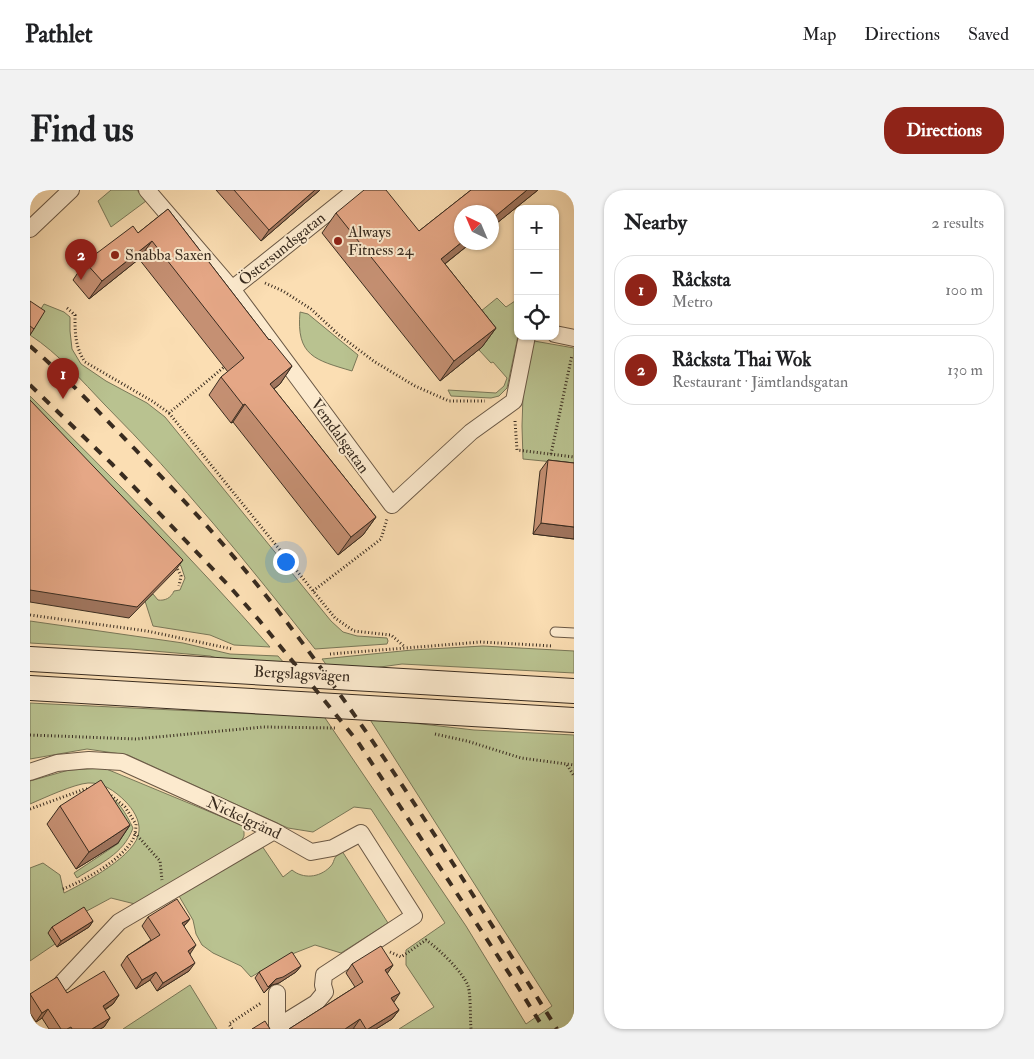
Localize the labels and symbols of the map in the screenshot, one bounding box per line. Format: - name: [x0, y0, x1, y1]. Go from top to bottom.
- north arrow: [454, 205, 499, 250]
- street label: Östersundsgatan: [234, 208, 330, 290]
- place label: Always Fitness 24: [347, 222, 415, 260]
- marker: Always Fitness 24: [332, 235, 344, 247]
- pin: 2: [65, 239, 97, 280]
- place label: Snabba Saxen: [125, 245, 212, 265]
- marker: Snabba Saxen: [109, 249, 121, 261]
- pin: 1: [47, 358, 79, 399]
- street label: Vemdalsgatan: [306, 395, 374, 477]
- your location: [273, 549, 299, 575]
- street label: Bergslagsvägen: [253, 661, 351, 687]
- street label: Nickelgränd: [204, 792, 284, 844]

